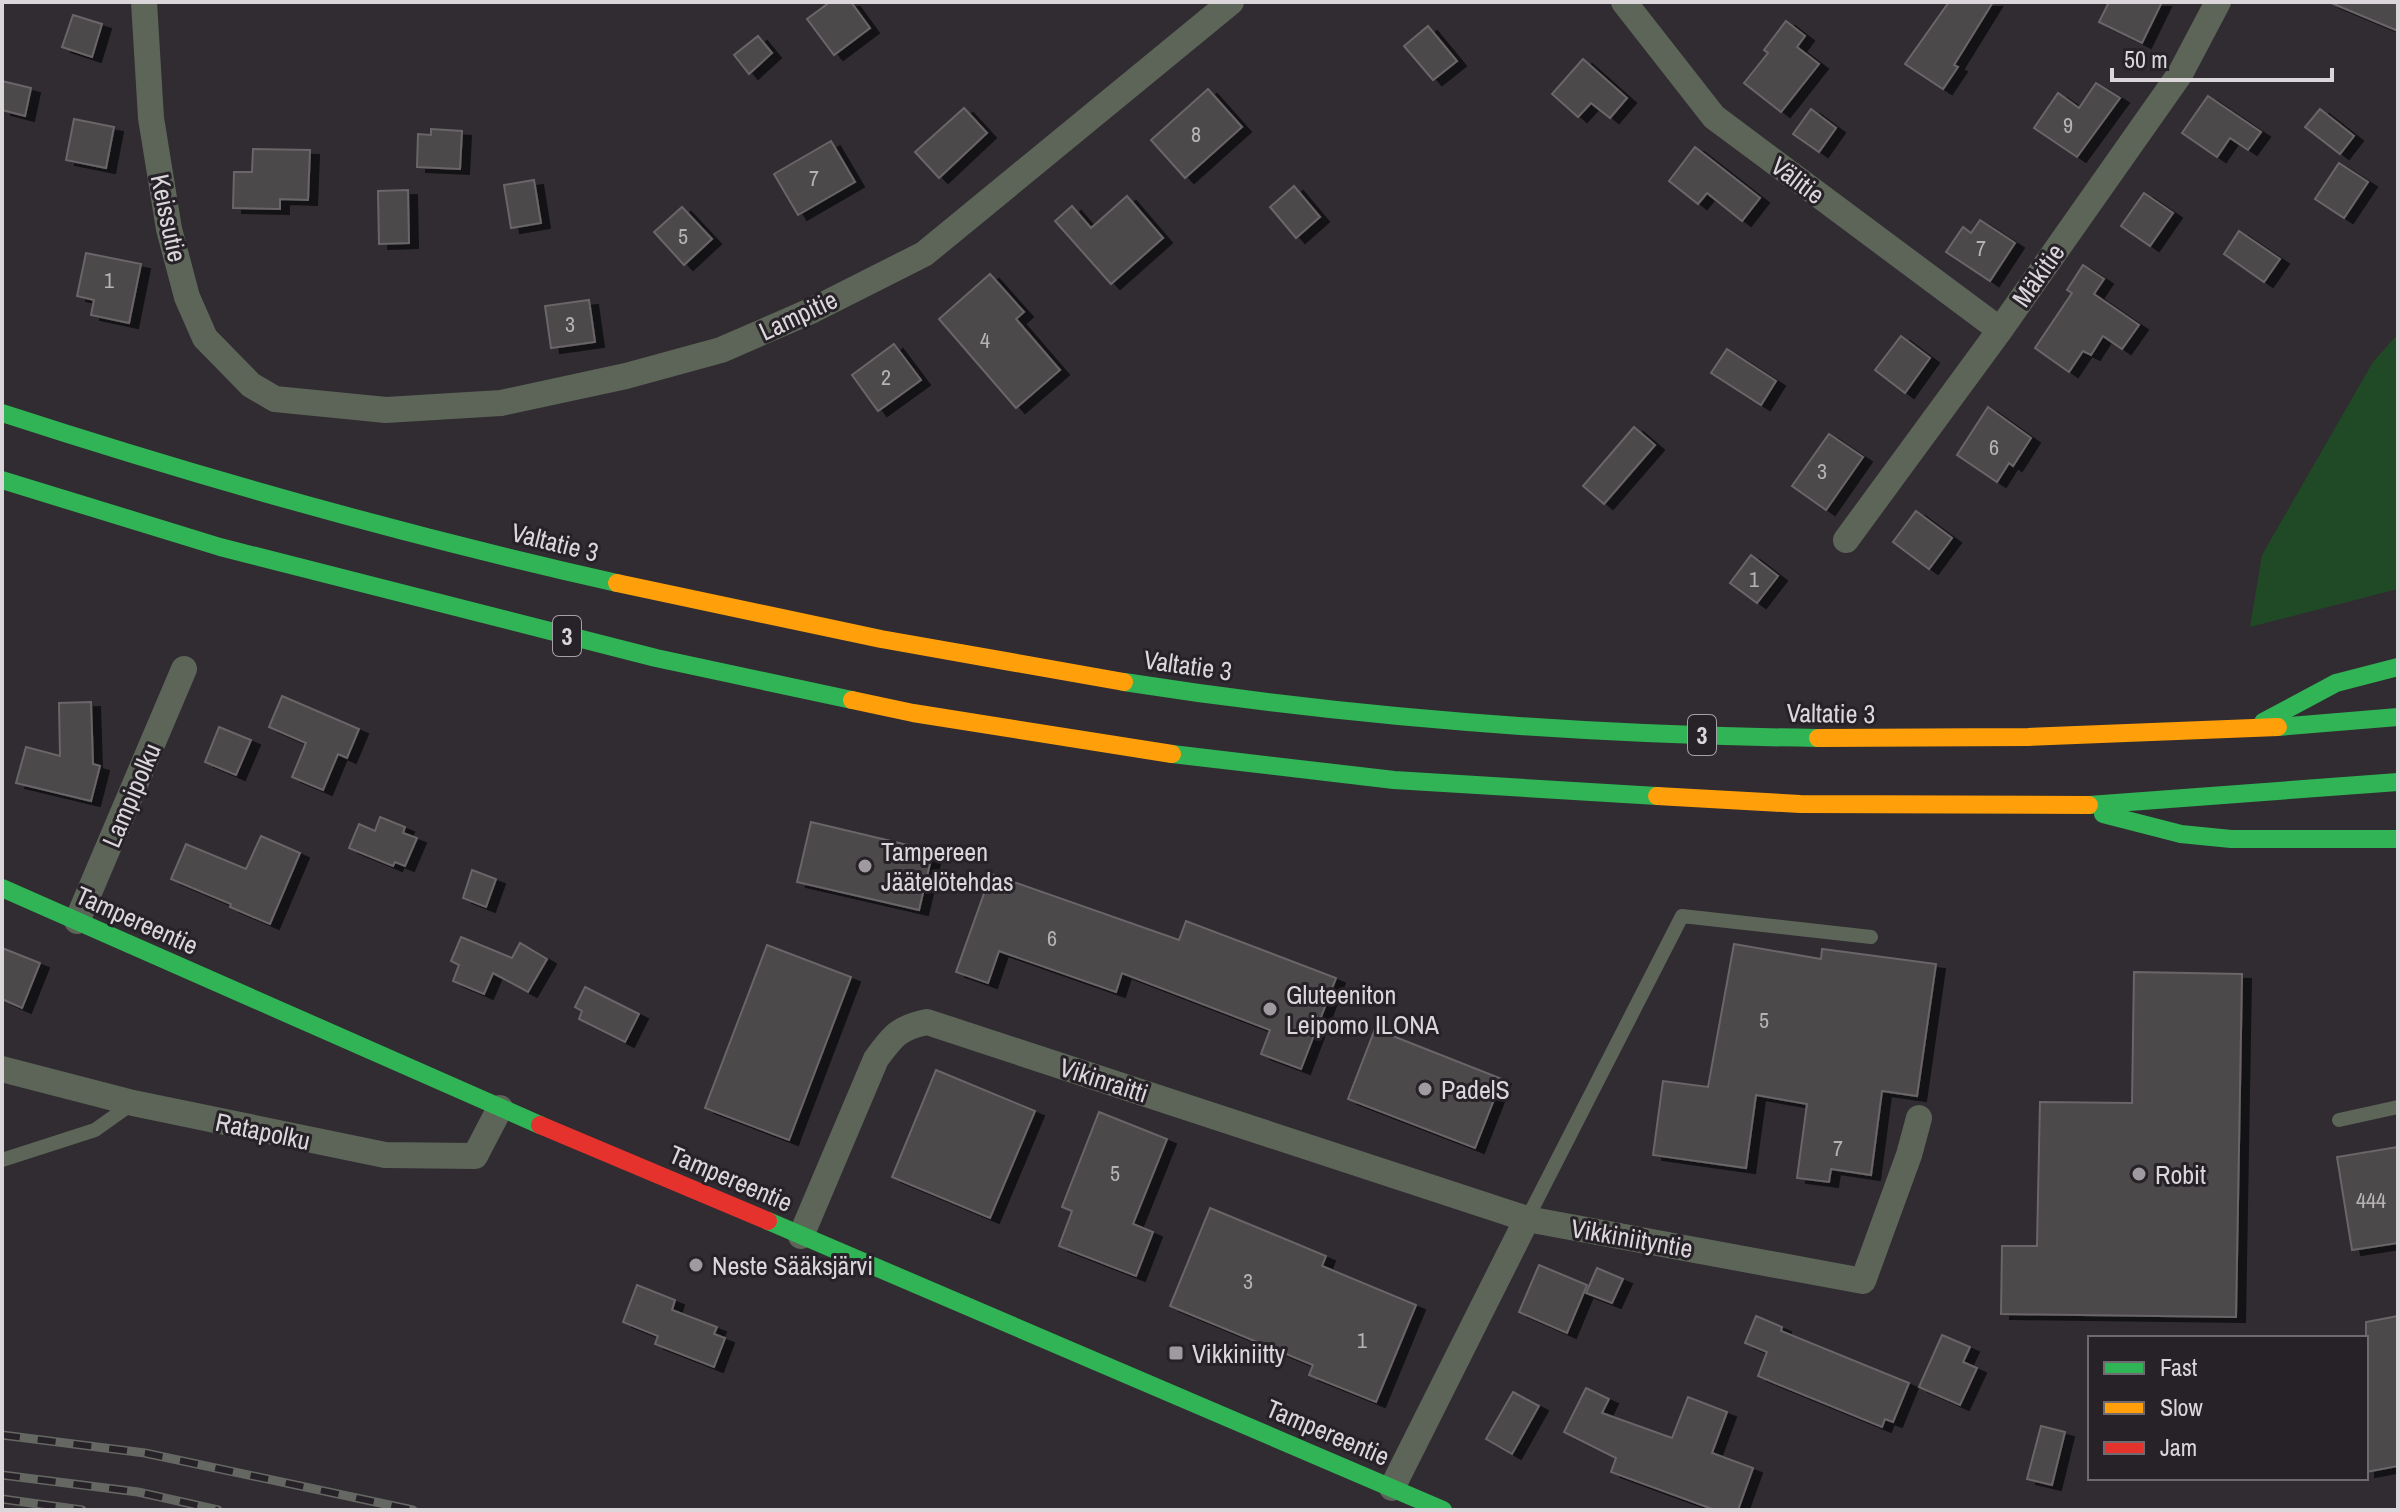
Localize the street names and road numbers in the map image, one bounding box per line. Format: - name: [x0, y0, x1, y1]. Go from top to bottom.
- street label: Välitie: [1764, 148, 1832, 212]
- street label: Keissutie: [143, 171, 195, 265]
- street label: Mäkitie: [2004, 236, 2072, 314]
- street label: Lampitie: [753, 282, 843, 348]
- street label: Valtatie 3: [508, 514, 602, 570]
- road number: 3: [553, 616, 581, 656]
- street label: Valtatie 3: [1142, 642, 1234, 688]
- street label: Valtatie 3: [1786, 695, 1876, 731]
- road number: 3: [1688, 715, 1716, 755]
- street label: Lampipolku: [93, 737, 169, 853]
- street label: Tampereentie: [70, 877, 204, 963]
- street label: Vikinraitti: [1055, 1049, 1153, 1111]
- street label: Ratapolku: [212, 1104, 314, 1158]
- street label: Tampereentie: [664, 1136, 798, 1220]
- street label: Vikkiniityntie: [1568, 1210, 1696, 1266]
- street label: Tampereentie: [1261, 1390, 1395, 1474]

